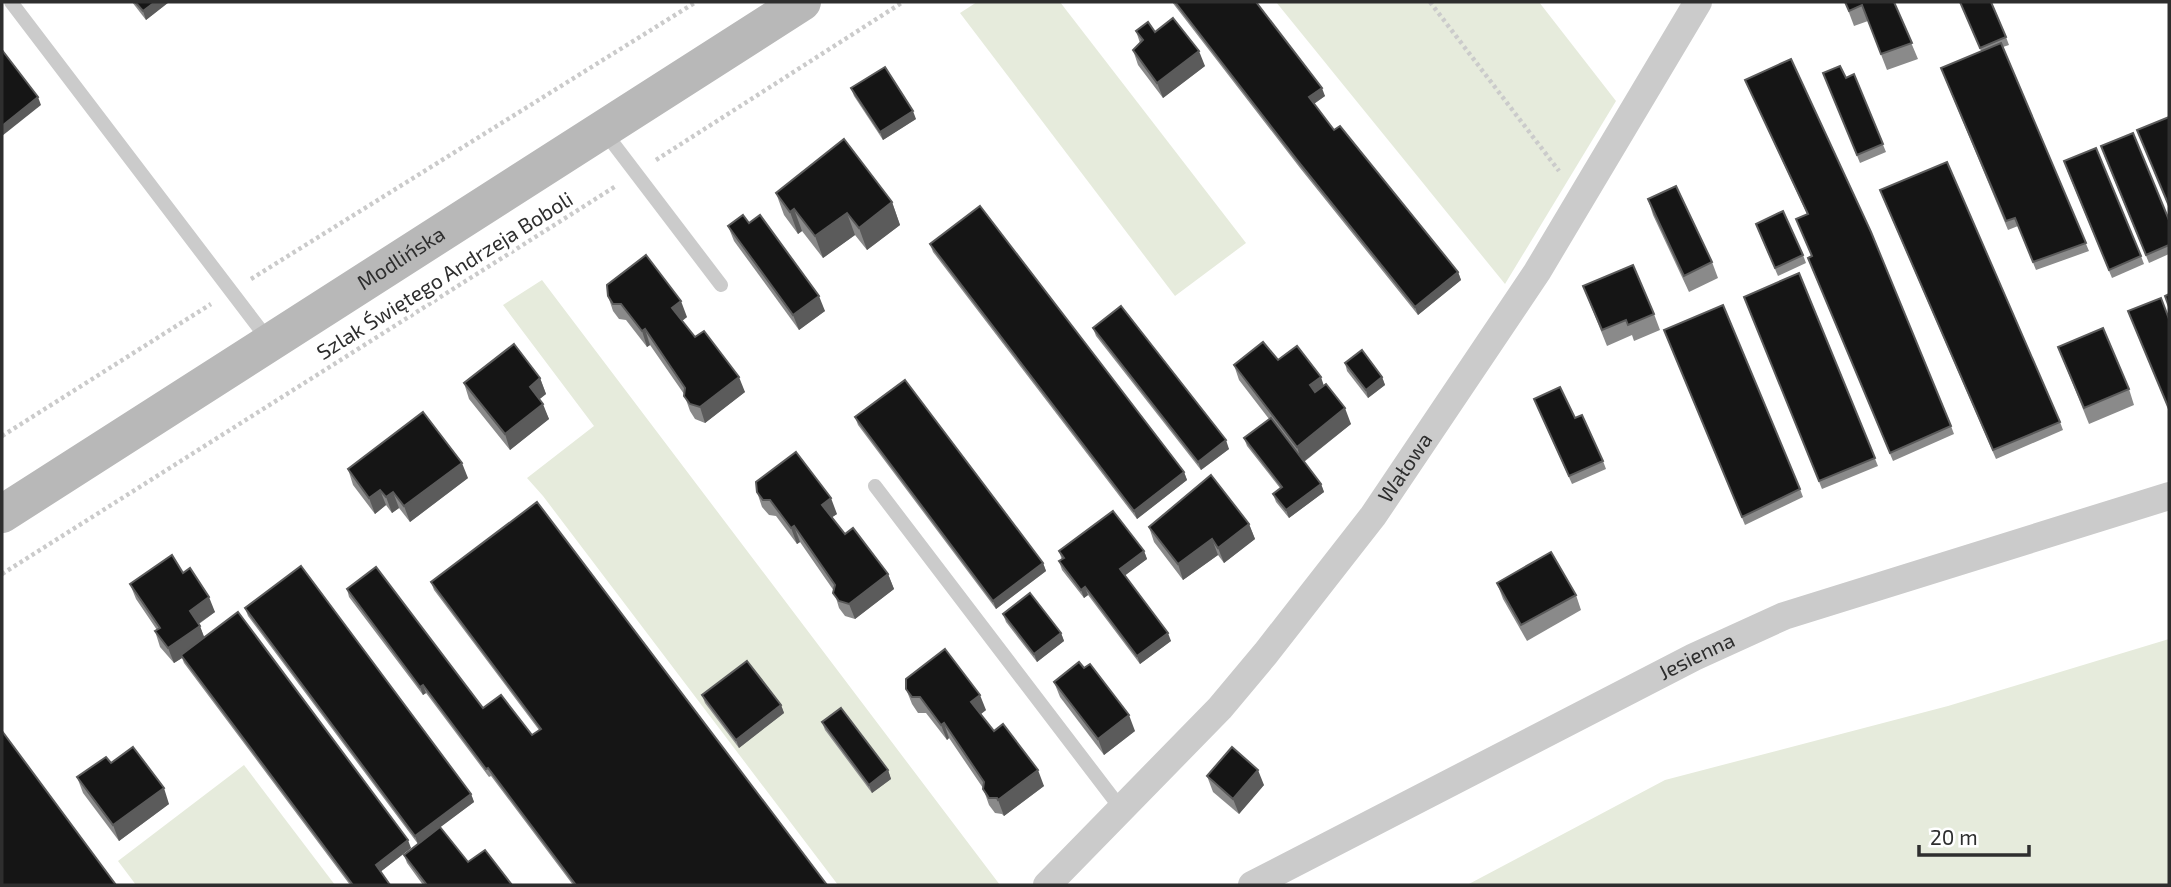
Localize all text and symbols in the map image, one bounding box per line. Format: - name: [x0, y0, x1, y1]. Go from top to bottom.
- street label: Szlak Świętego Andrzeja Boboli: [312, 185, 577, 365]
- street label: Modlińska: [352, 220, 449, 294]
- street label: Wałowa: [1372, 427, 1436, 507]
- street label: Jesienna: [1654, 626, 1738, 684]
- scale bar: [1919, 814, 2029, 858]
- text: 20 m: [1930, 824, 1978, 849]

